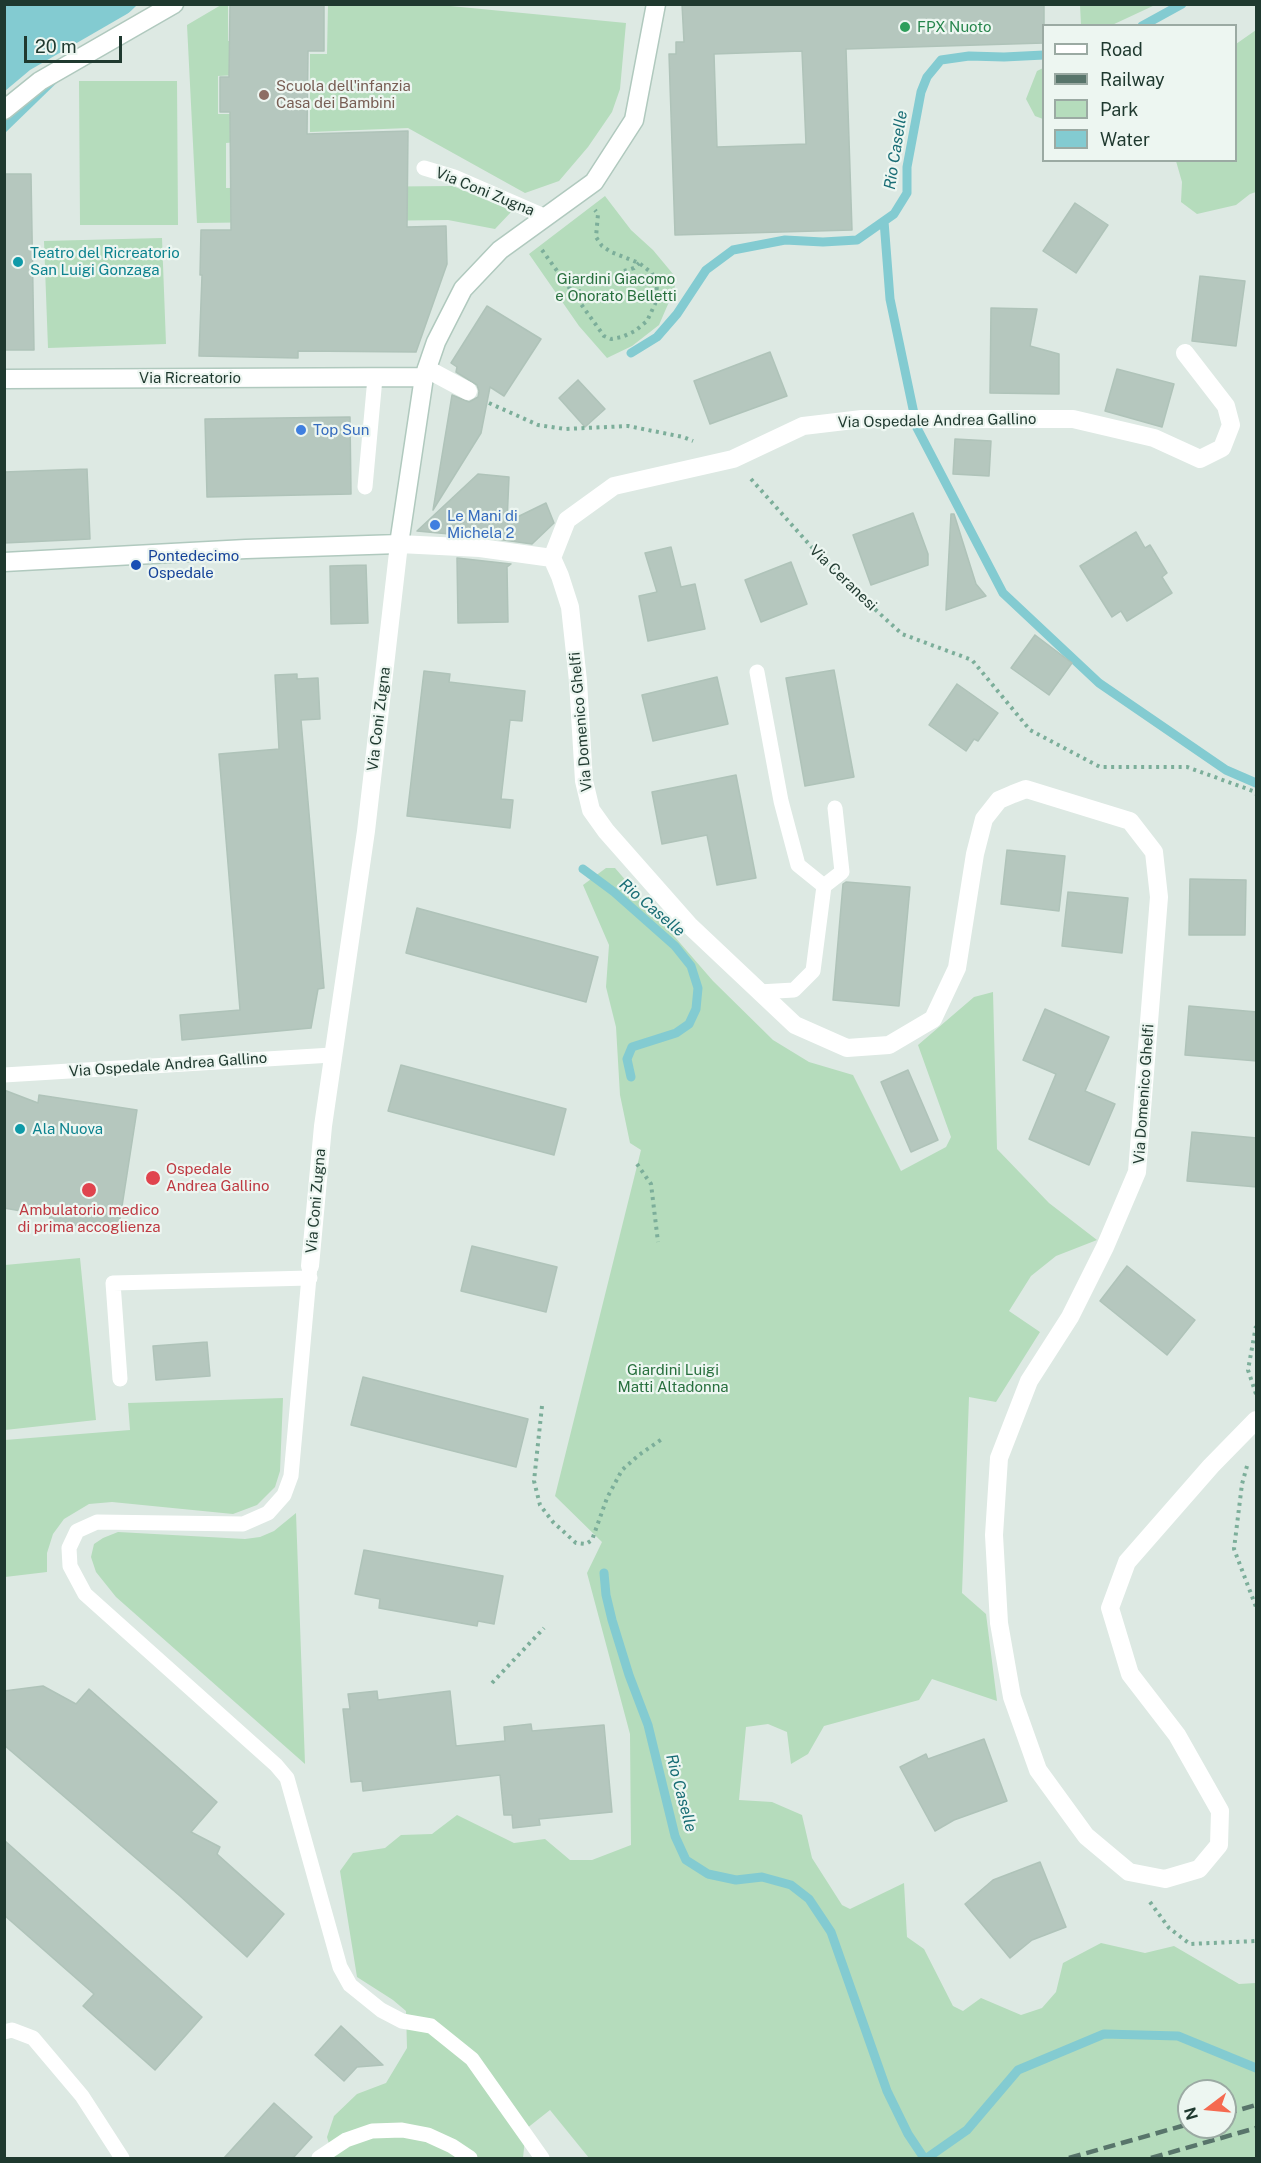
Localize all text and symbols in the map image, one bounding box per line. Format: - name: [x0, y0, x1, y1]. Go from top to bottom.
- place label: FPX Nuoto: [917, 18, 991, 36]
- marker: FPX Nuoto: [898, 20, 912, 34]
- scale bar: [27, 24, 124, 62]
- legend: [1042, 24, 1237, 162]
- text: 20 m: [35, 36, 77, 57]
- text: Road: [1100, 39, 1143, 60]
- text: Railway: [1100, 69, 1165, 90]
- place label: Scuola dell'infanzia Casa dei Bambini: [276, 77, 411, 112]
- marker: Scuola dell'infanzia Casa dei Bambini: [257, 88, 271, 102]
- text: Park: [1100, 99, 1138, 120]
- water label: Rio Caselle: [880, 109, 912, 191]
- text: Water: [1100, 129, 1150, 150]
- street label: Via Coni Zugna: [433, 164, 537, 220]
- place label: Teatro del Ricreatorio San Luigi Gonzaga: [30, 244, 180, 279]
- marker: Teatro del Ricreatorio San Luigi Gonzaga: [11, 255, 25, 269]
- park label: Giardini Giacomo e Onorato Belletti: [555, 270, 677, 305]
- street label: Via Ricreatorio: [139, 369, 241, 387]
- street label: Via Ospedale Andrea Gallino: [838, 410, 1036, 432]
- place label: Top Sun: [313, 421, 369, 439]
- marker: Top Sun: [294, 423, 308, 437]
- place label: Le Mani di Michela 2: [447, 507, 518, 542]
- marker: Le Mani di Michela 2: [428, 518, 442, 532]
- street label: Via Ceranesi: [806, 541, 880, 615]
- place label: Pontedecimo Ospedale: [148, 547, 239, 582]
- marker: Pontedecimo Ospedale: [129, 558, 143, 572]
- street label: Via Domenico Ghelfi: [566, 651, 596, 793]
- street label: Via Coni Zugna: [364, 666, 394, 772]
- water label: Rio Caselle: [615, 875, 689, 941]
- street label: Via Domenico Ghelfi: [1130, 1023, 1158, 1165]
- street label: Via Ospedale Andrea Gallino: [68, 1049, 268, 1081]
- place label: Ala Nuova: [32, 1120, 103, 1138]
- marker: Ala Nuova: [13, 1122, 27, 1136]
- street label: Via Coni Zugna: [302, 1148, 330, 1254]
- place label: Ospedale Andrea Gallino: [166, 1160, 269, 1195]
- marker: Ospedale Andrea Gallino: [144, 1169, 162, 1187]
- marker: Ambulatorio medico di prima accoglienza: [80, 1181, 98, 1199]
- place label: Ambulatorio medico di prima accoglienza: [17, 1201, 161, 1236]
- park label: Giardini Luigi Matti Altadonna: [617, 1361, 729, 1396]
- water label: Rio Caselle: [661, 1752, 701, 1834]
- north arrow: [1177, 2079, 1237, 2139]
- text: N: [1180, 2105, 1202, 2122]

